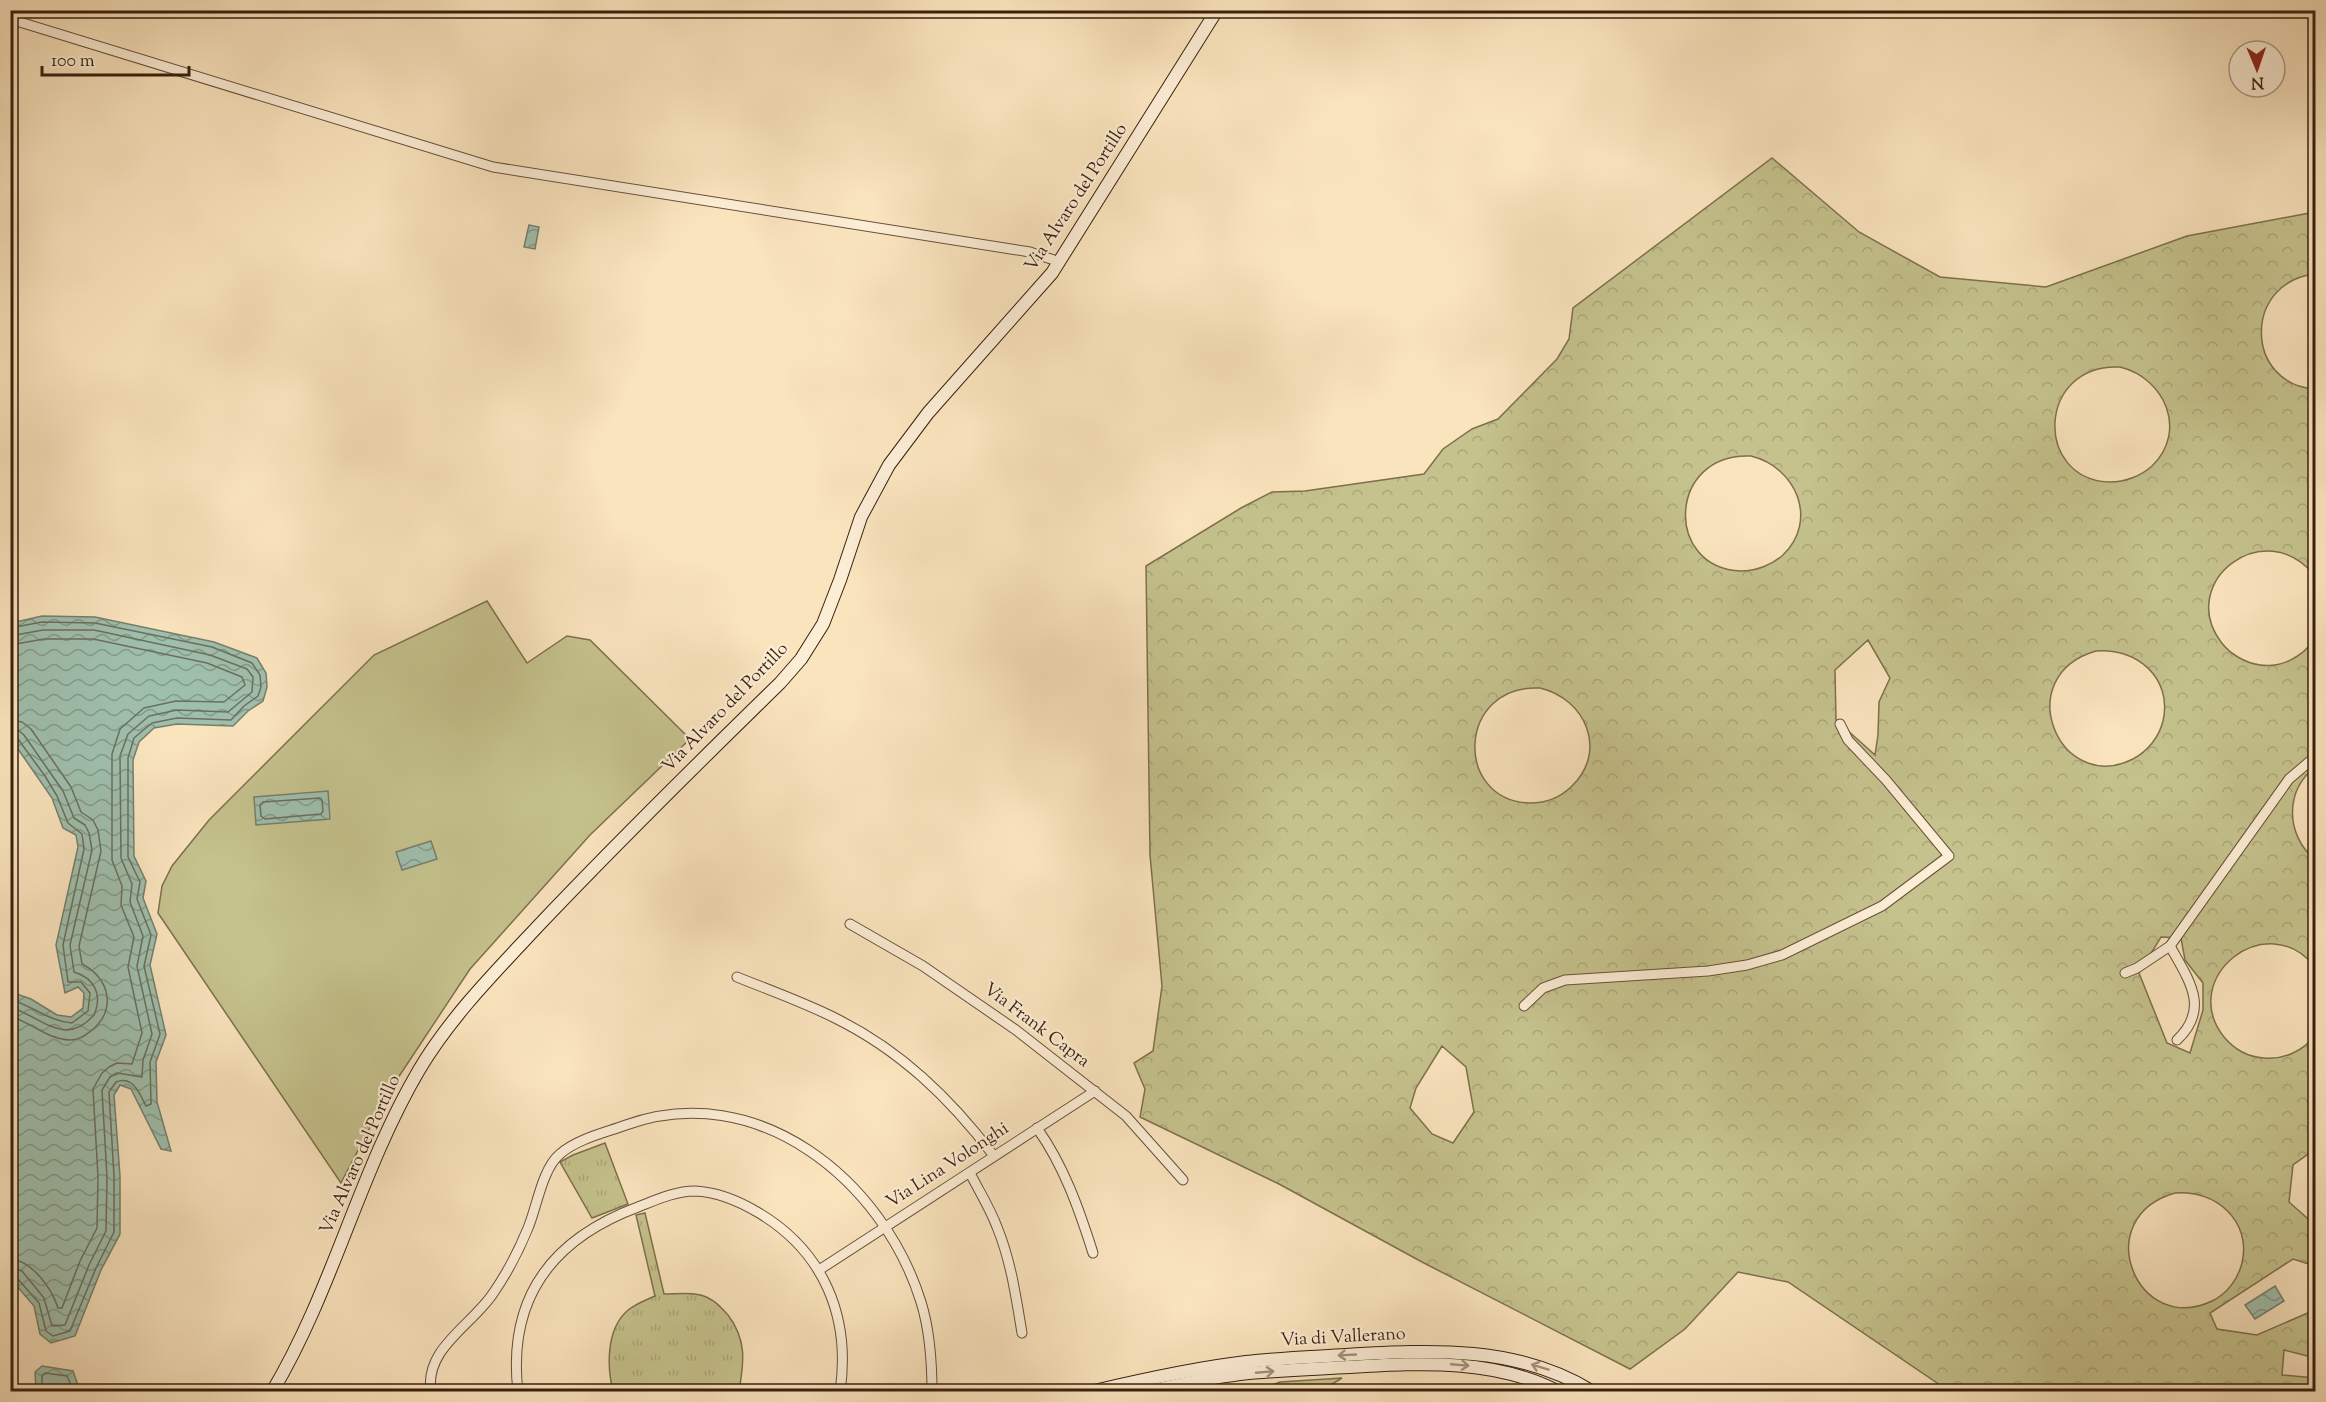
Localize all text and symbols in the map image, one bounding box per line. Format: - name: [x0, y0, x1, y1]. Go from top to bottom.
- scale bar: [42, 39, 189, 77]
- north arrow: [2227, 39, 2287, 99]
- text: 100 m: [51, 49, 95, 75]
- text: N: [2250, 70, 2264, 93]
- street label: Via Alvaro del Portillo: [1019, 119, 1135, 277]
- street label: Via Alvaro del Portillo: [657, 637, 795, 779]
- street label: Via Frank Capra: [977, 977, 1095, 1075]
- street label: Via Alvaro del Portillo: [314, 1071, 408, 1239]
- street label: Via Lina Volonghi: [882, 1117, 1014, 1215]
- street label: Via di Vallerano: [1280, 1322, 1406, 1354]
- one-way arrow: [1338, 1350, 1358, 1361]
- one-way arrow: [1450, 1360, 1470, 1371]
- one-way arrow: [1531, 1361, 1550, 1372]
- one-way arrow: [1255, 1366, 1275, 1377]

